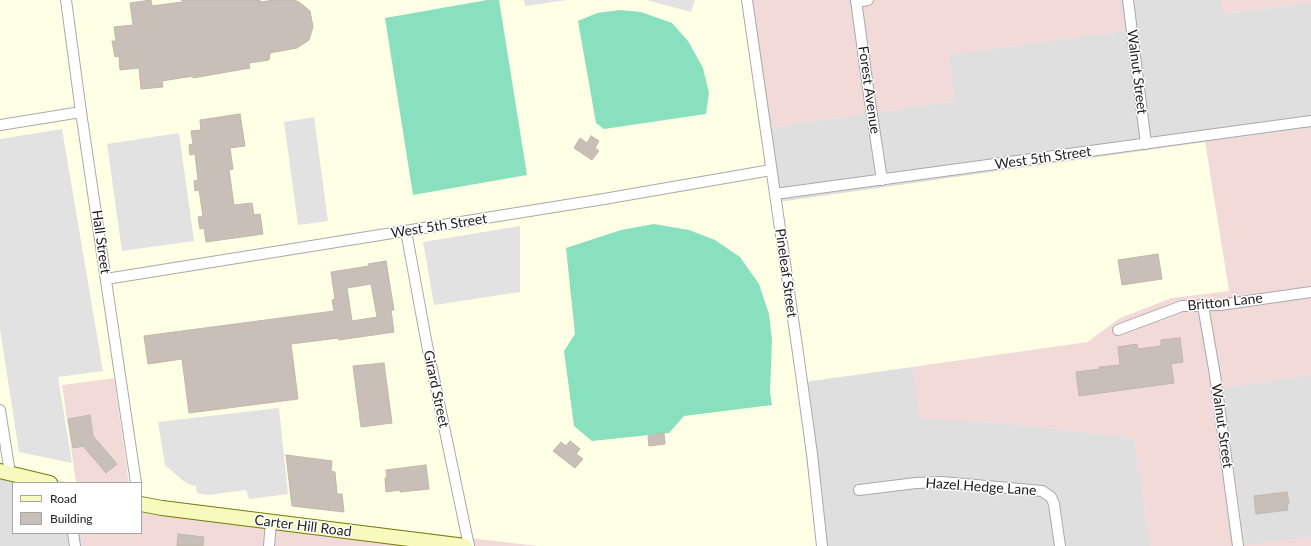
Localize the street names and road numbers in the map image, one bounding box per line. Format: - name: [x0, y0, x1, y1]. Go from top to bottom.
- street label: Walnut Street: [1123, 29, 1151, 115]
- street label: Forest Avenue: [855, 45, 883, 135]
- street label: West 5th Street: [994, 143, 1092, 173]
- street label: Hall Street: [88, 209, 114, 275]
- street label: West 5th Street: [390, 210, 488, 242]
- street label: Pineleaf Street: [771, 227, 801, 319]
- street label: Britton Lane: [1187, 290, 1263, 314]
- street label: Girard Street: [420, 349, 452, 429]
- street label: Walnut Street: [1208, 383, 1236, 469]
- street label: Hazel Hedge Lane: [925, 475, 1037, 499]
- street label: Carter Hill Road: [254, 512, 352, 540]

